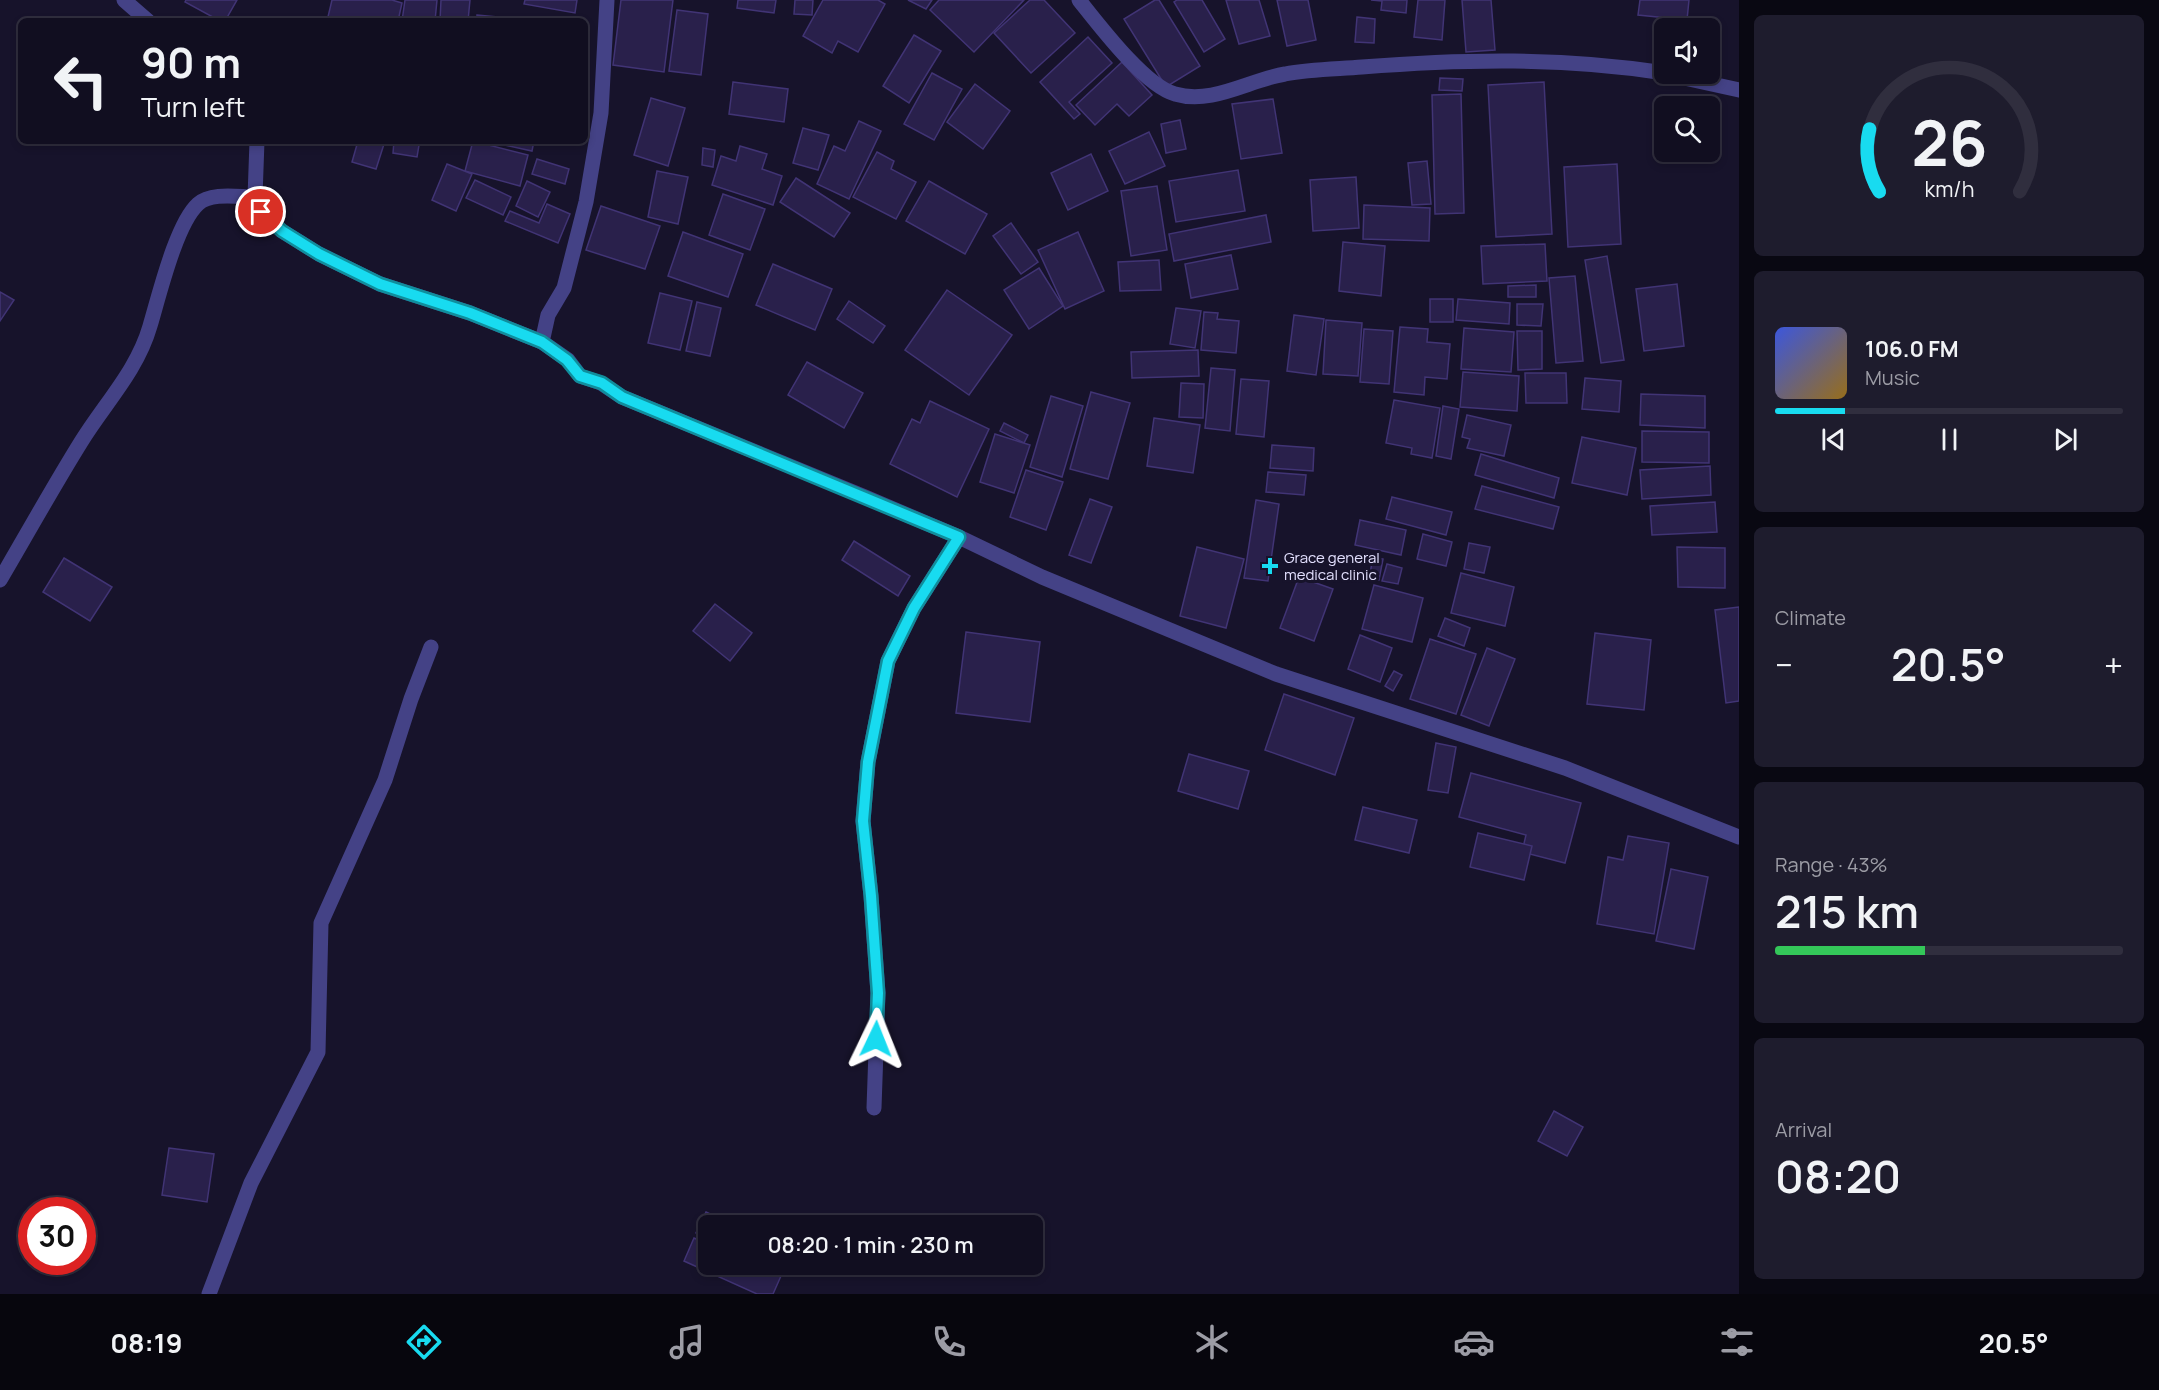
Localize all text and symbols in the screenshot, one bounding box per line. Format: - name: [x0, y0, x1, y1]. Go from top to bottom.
- map controls: [1654, 18, 1720, 162]
- button: sound: [1654, 18, 1720, 84]
- text: 90 m: [141, 33, 241, 91]
- icon: left: [42, 42, 120, 120]
- text: Turn left: [141, 88, 245, 125]
- button: search: [1654, 96, 1720, 162]
- text: 26: [1911, 100, 1987, 186]
- text: km/h: [1924, 175, 1974, 204]
- pin: [235, 186, 286, 237]
- icon: arrive: [244, 195, 277, 228]
- text: 106.0 FM: [1865, 334, 1959, 364]
- text: Music: [1865, 364, 1920, 391]
- icon: previous: [1817, 423, 1850, 456]
- icon: pause: [1933, 423, 1966, 456]
- icon: next: [2049, 423, 2082, 456]
- place label: Grace general medical clinic: [1284, 547, 1380, 585]
- marker: Grace general medical clinic: [1261, 557, 1279, 575]
- text: Climate: [1775, 604, 1846, 631]
- text: 20.5°: [1891, 633, 2006, 695]
- text: −: [1775, 642, 1793, 687]
- text: +: [2104, 642, 2123, 687]
- text: Range · 43%: [1775, 851, 1888, 878]
- text: 215 km: [1775, 880, 1919, 942]
- position arrow: [844, 1007, 908, 1071]
- text: Arrival: [1775, 1116, 1832, 1143]
- text: 08:20: [1775, 1145, 1901, 1207]
- speed limit sign: 30: [18, 1197, 96, 1275]
- text: 08:20 · 1 min · 230 m: [767, 1230, 974, 1260]
- icon: directions: [403, 1321, 445, 1363]
- icon: music: [666, 1321, 708, 1363]
- icon: phone: [928, 1321, 970, 1363]
- icon: climate: [1191, 1321, 1233, 1363]
- icon: car: [1453, 1321, 1495, 1363]
- icon: filters: [1716, 1321, 1758, 1363]
- text: 08:19: [110, 1324, 182, 1361]
- text: 20.5°: [1979, 1324, 2049, 1361]

